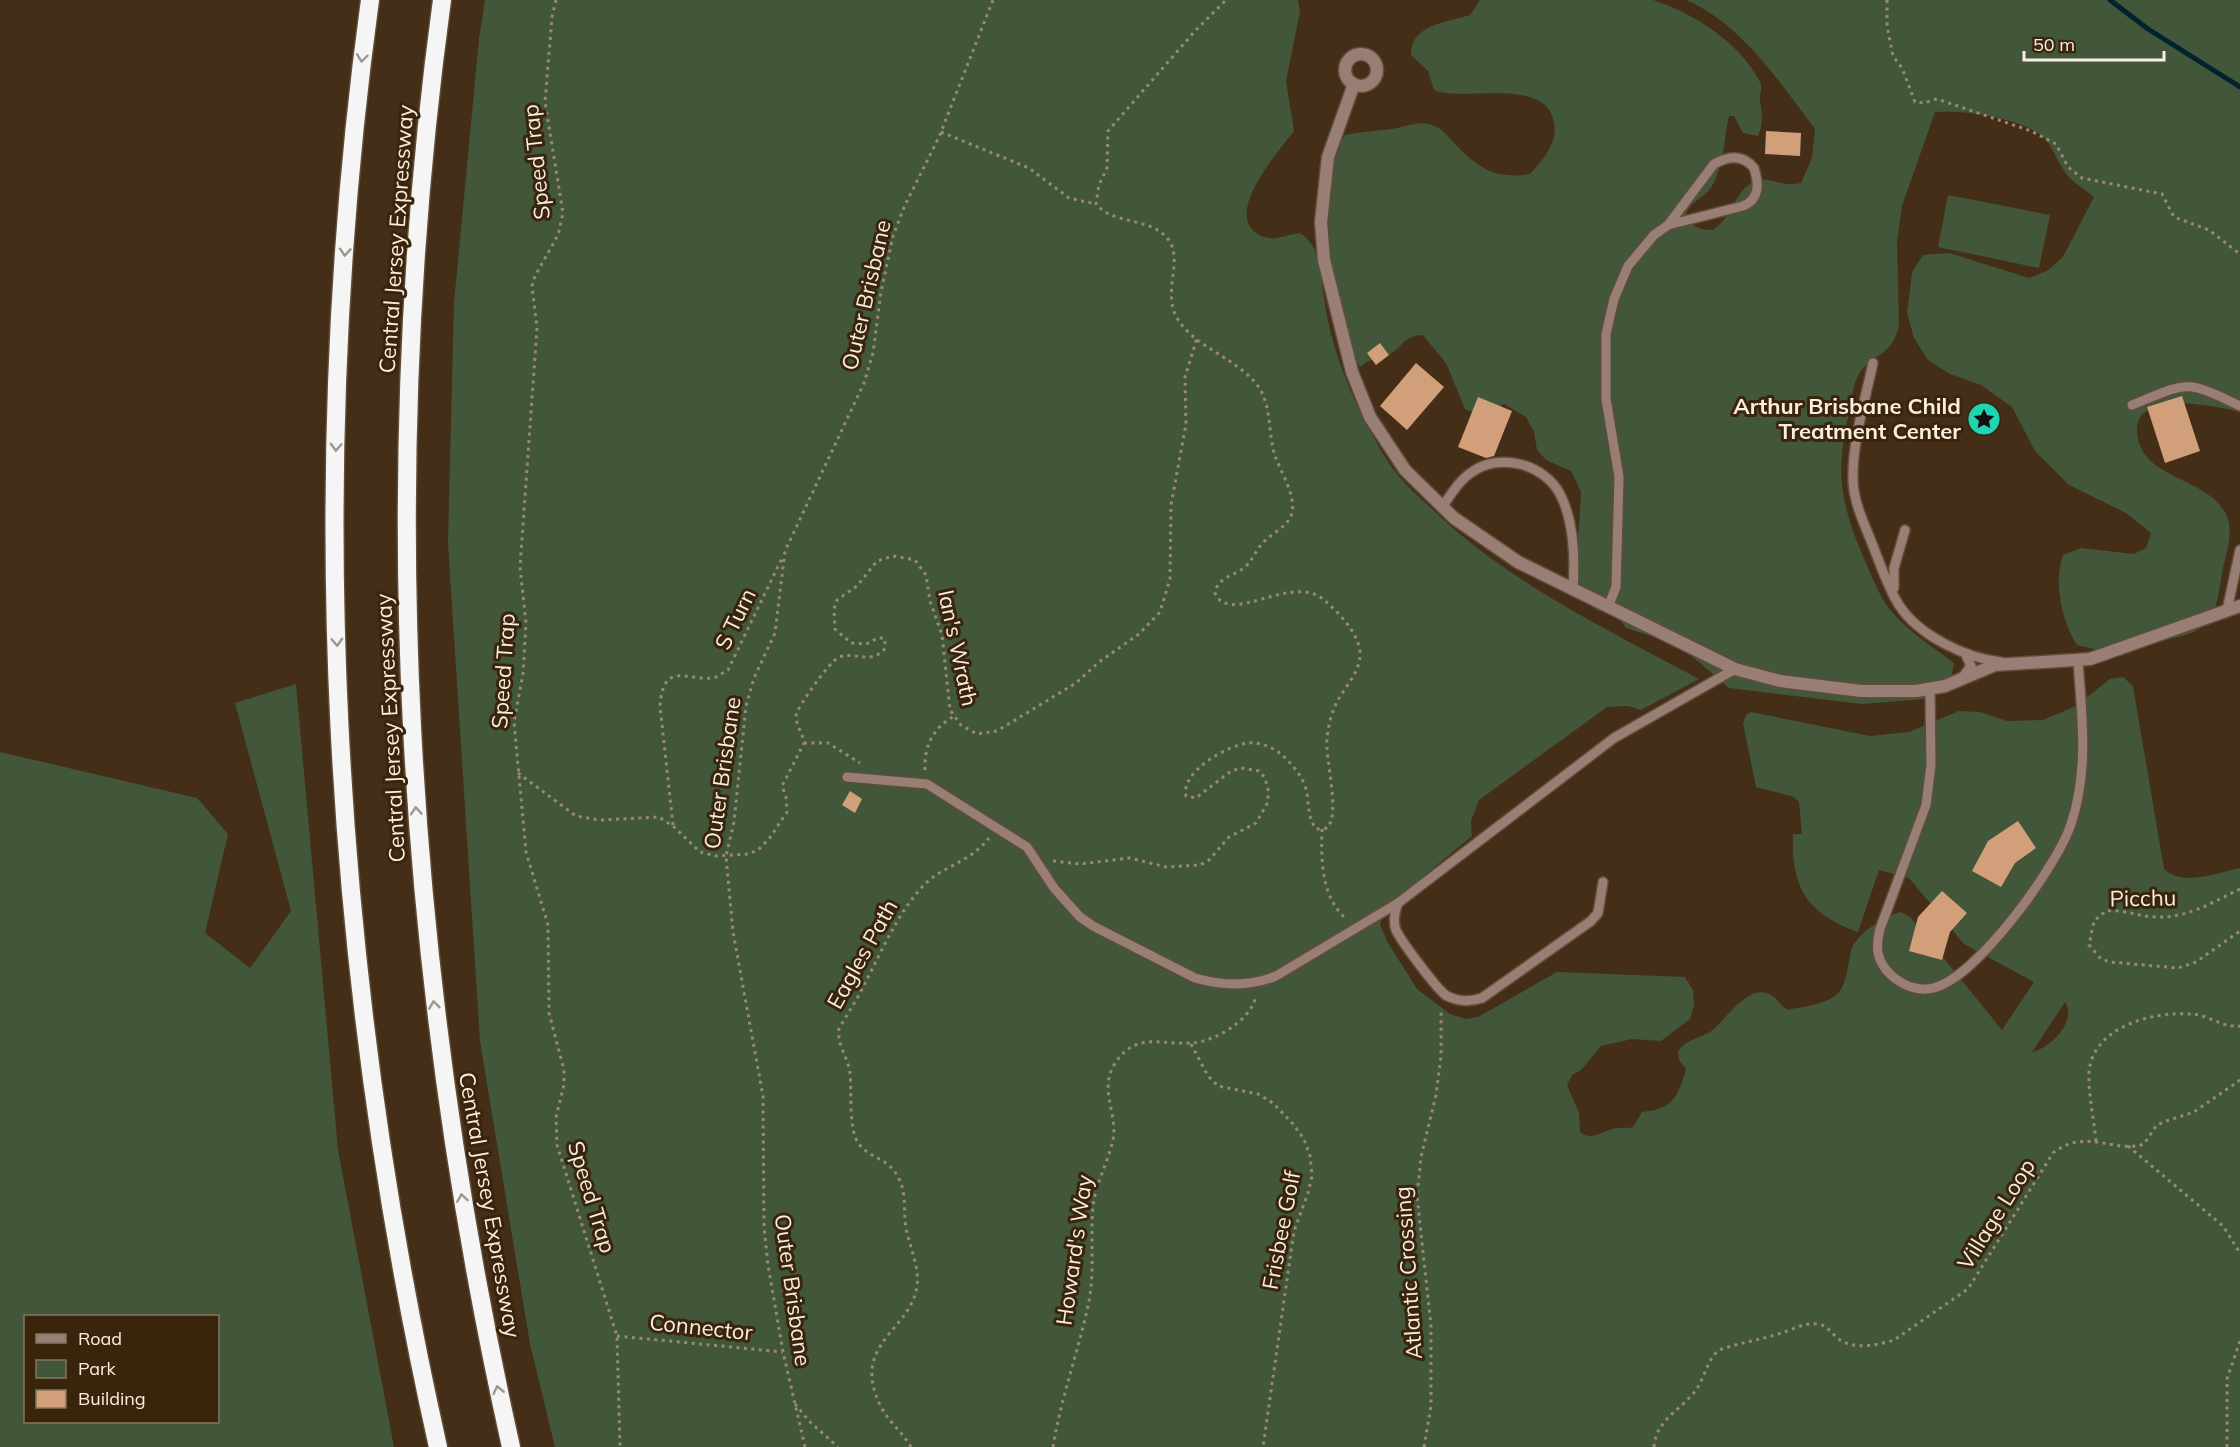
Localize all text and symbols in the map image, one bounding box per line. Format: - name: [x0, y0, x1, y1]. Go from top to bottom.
- scale bar: [2024, 24, 2164, 62]
- text: 50 m: [2033, 33, 2075, 56]
- one-way arrow: [356, 53, 369, 63]
- street label: Central Jersey Expressway: [373, 103, 419, 374]
- street label: Speed Trap: [516, 103, 556, 221]
- street label: Outer Brisbane: [835, 217, 897, 373]
- one-way arrow: [338, 248, 351, 257]
- place label: Arthur Brisbane Child Treatment Center: [1733, 392, 1961, 445]
- place icon: Arthur Brisbane Child Treatment Center: [1966, 401, 2002, 437]
- one-way arrow: [330, 442, 343, 451]
- street label: S Turn: [708, 584, 762, 654]
- street label: Ian's Wrath: [932, 587, 984, 709]
- street label: Central Jersey Expressway: [369, 593, 411, 863]
- street label: Speed Trap: [485, 612, 521, 730]
- one-way arrow: [331, 637, 343, 646]
- street label: Outer Brisbane: [697, 695, 747, 851]
- one-way arrow: [410, 807, 423, 816]
- street label: Picchu: [2109, 883, 2177, 913]
- street label: Eagles Path: [821, 894, 903, 1014]
- one-way arrow: [428, 1001, 441, 1010]
- street label: Central Jersey Expressway: [453, 1070, 527, 1340]
- street label: Speed Trap: [562, 1138, 622, 1256]
- street label: Village Loop: [1951, 1153, 2041, 1275]
- street label: Frisbee Golf: [1256, 1168, 1306, 1292]
- street label: Howard's Way: [1050, 1173, 1098, 1327]
- street label: Atlantic Crossing: [1388, 1186, 1428, 1360]
- one-way arrow: [456, 1194, 468, 1203]
- street label: Outer Brisbane: [768, 1212, 818, 1368]
- street label: Connector: [648, 1308, 754, 1346]
- legend: [24, 1315, 219, 1423]
- text: Road: [78, 1327, 122, 1350]
- text: Park: [78, 1357, 117, 1380]
- one-way arrow: [492, 1385, 505, 1395]
- text: Building: [78, 1387, 146, 1410]

